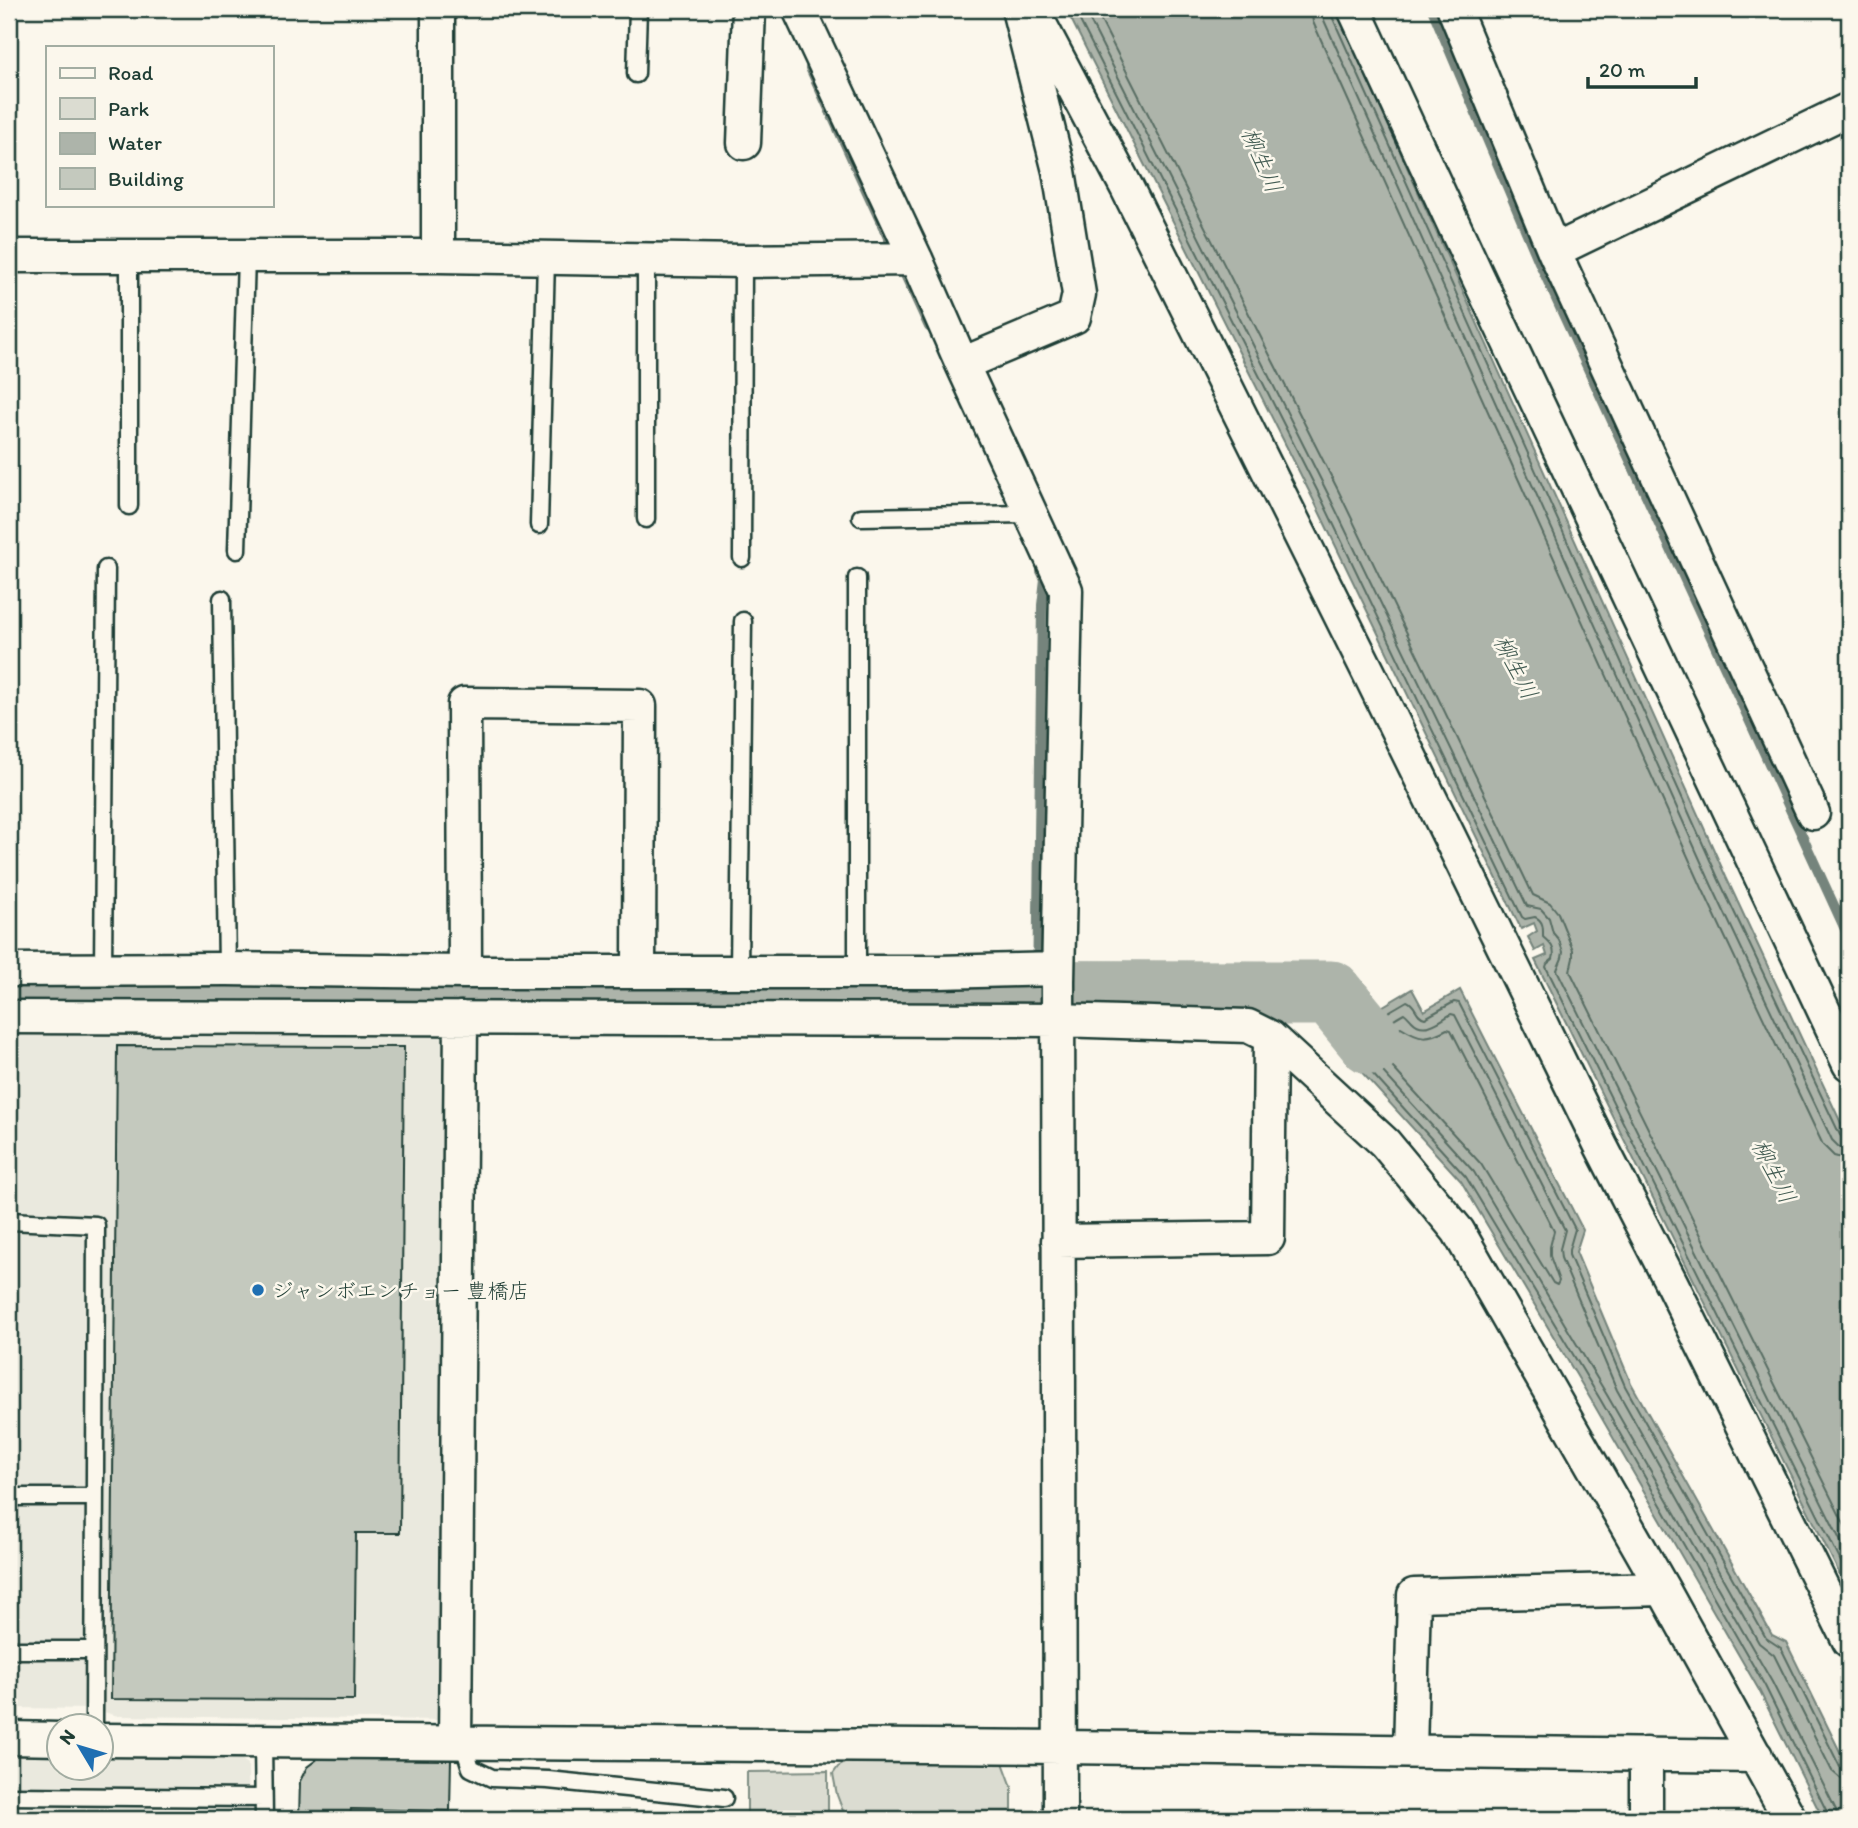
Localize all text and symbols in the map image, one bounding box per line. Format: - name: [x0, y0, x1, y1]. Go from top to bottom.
- legend: [46, 46, 273, 206]
- scale bar: [1588, 46, 1697, 90]
- text: 20 m: [1599, 57, 1646, 82]
- text: Road: [108, 60, 154, 85]
- text: Park: [108, 96, 150, 121]
- water label: 柳生川: [1236, 123, 1288, 197]
- text: Water: [108, 130, 162, 155]
- text: Building: [108, 166, 184, 191]
- water label: 柳生川: [1488, 630, 1544, 704]
- water label: 柳生川: [1746, 1134, 1802, 1208]
- place label: ジャンボエンチョー 豊橋店: [272, 1278, 529, 1303]
- marker: ジャンボエンチョー 豊橋店: [250, 1282, 266, 1298]
- north arrow: [46, 1713, 116, 1783]
- text: N: [54, 1725, 80, 1749]

